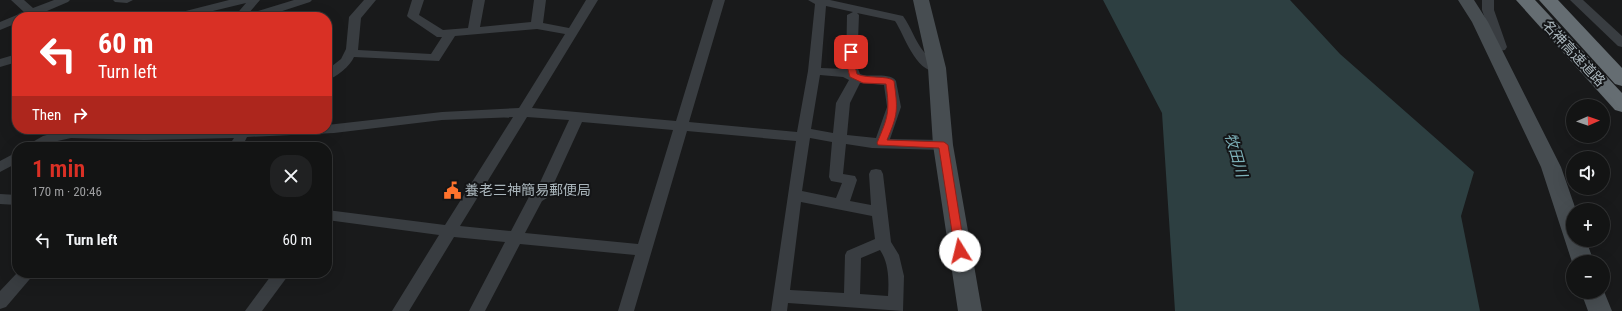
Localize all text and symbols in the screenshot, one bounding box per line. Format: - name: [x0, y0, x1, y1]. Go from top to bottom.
- street label: 名神高速道路: [1540, 17, 1608, 89]
- text: 60 m: [98, 27, 154, 60]
- icon: left: [32, 28, 84, 80]
- pin: [834, 35, 868, 69]
- icon: arrive: [840, 41, 862, 63]
- text: Turn left: [98, 61, 157, 82]
- north arrow: [1566, 99, 1610, 143]
- map controls: [1566, 99, 1610, 299]
- icon: right: [69, 104, 91, 126]
- text: Then: [32, 106, 61, 124]
- water label: 牧田川: [1221, 131, 1251, 181]
- button: sound: [1566, 151, 1610, 195]
- text: 1 min: [32, 155, 85, 183]
- button: close: [270, 155, 312, 197]
- public building icon: 養老三神簡易郵便局: [442, 180, 462, 200]
- place label: 養老三神簡易郵便局: [465, 182, 591, 198]
- text: 170 m · 20:46: [32, 184, 102, 199]
- button: +: [1566, 203, 1610, 247]
- icon: left: [32, 229, 54, 251]
- position arrow: [939, 230, 981, 272]
- text: Turn left: [66, 231, 117, 249]
- text: 60 m: [282, 231, 312, 249]
- button: −: [1566, 255, 1610, 299]

